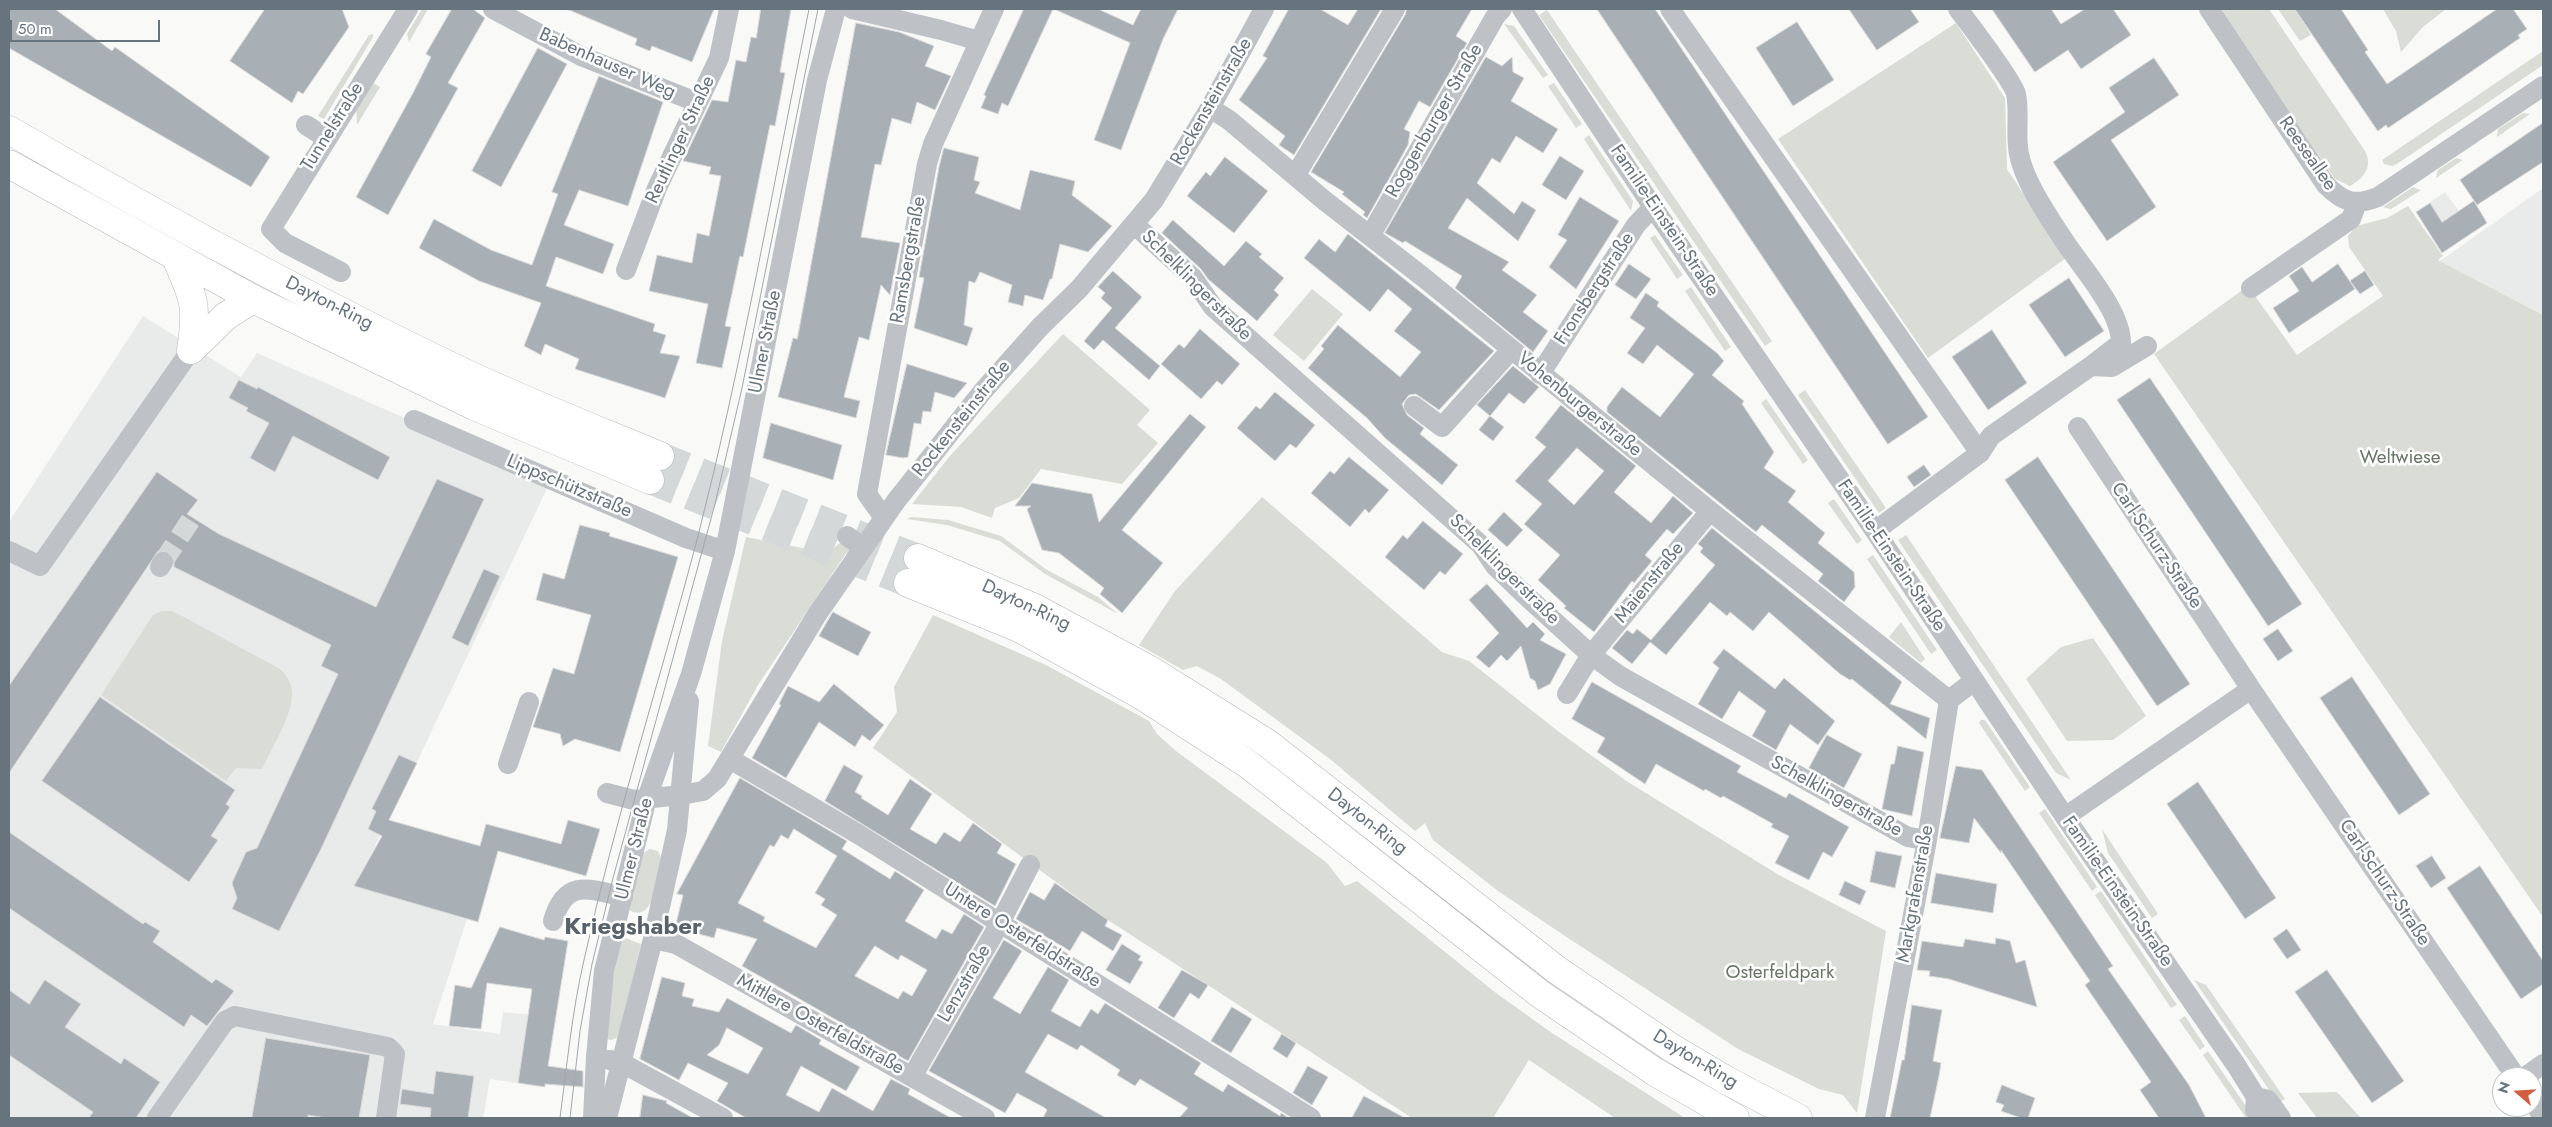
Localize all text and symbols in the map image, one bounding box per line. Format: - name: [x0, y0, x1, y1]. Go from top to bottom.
- scale bar: [12, 10, 162, 42]
- text: 50 m: [18, 18, 52, 40]
- street label: Babenhauser Weg: [535, 24, 679, 104]
- street label: Rockensteinstraße: [1166, 34, 1258, 170]
- street label: Roggenburger Straße: [1382, 40, 1488, 202]
- street label: Reutlinger Straße: [641, 73, 721, 207]
- street label: Tunnelstraße: [297, 79, 369, 175]
- street label: Reeseallee: [2273, 113, 2341, 195]
- street label: Familie-Einstein-Straße: [1605, 141, 1723, 301]
- street label: Ramsbergstraße: [887, 195, 931, 325]
- street label: Schelklingerstraße: [1136, 226, 1256, 346]
- street label: Fronsbergstraße: [1550, 229, 1640, 349]
- street label: Dayton-Ring: [281, 272, 377, 336]
- street label: Ulmer Straße: [745, 289, 787, 395]
- street label: Vohenburgerstraße: [1512, 348, 1646, 462]
- street label: Rockensteinstraße: [908, 356, 1016, 482]
- park label: Weltwiese: [2359, 447, 2441, 469]
- street label: Lippschützstraße: [503, 450, 635, 524]
- street label: Familie-Einstein-Straße: [1832, 476, 1950, 636]
- street label: Carl-Schurz-Straße: [2105, 479, 2207, 613]
- street label: Schelklingerstraße: [1444, 510, 1564, 630]
- street label: Maienstraße: [1610, 538, 1690, 628]
- street label: Dayton-Ring: [978, 575, 1074, 637]
- street label: Schelklingerstraße: [1766, 751, 1906, 843]
- street label: Dayton-Ring: [1322, 784, 1412, 860]
- street label: Ulmer Straße: [611, 796, 659, 902]
- street label: Familie-Einstein-Straße: [2057, 812, 2177, 972]
- street label: Carl-Schurz-Straße: [2333, 816, 2435, 950]
- street label: Markgrafenstraße: [1893, 823, 1939, 965]
- street label: Untere Osterfeldstraße: [940, 879, 1104, 993]
- district label: Kriegshaber: [564, 914, 702, 942]
- street label: Lenzstraße: [934, 941, 996, 1027]
- park label: Osterfeldpark: [1726, 962, 1834, 984]
- street label: Mittlere Osterfeldstraße: [732, 970, 908, 1080]
- street label: Dayton-Ring: [1648, 1026, 1742, 1094]
- north arrow: [2492, 1067, 2542, 1117]
- text: N: [2492, 1079, 2515, 1096]

